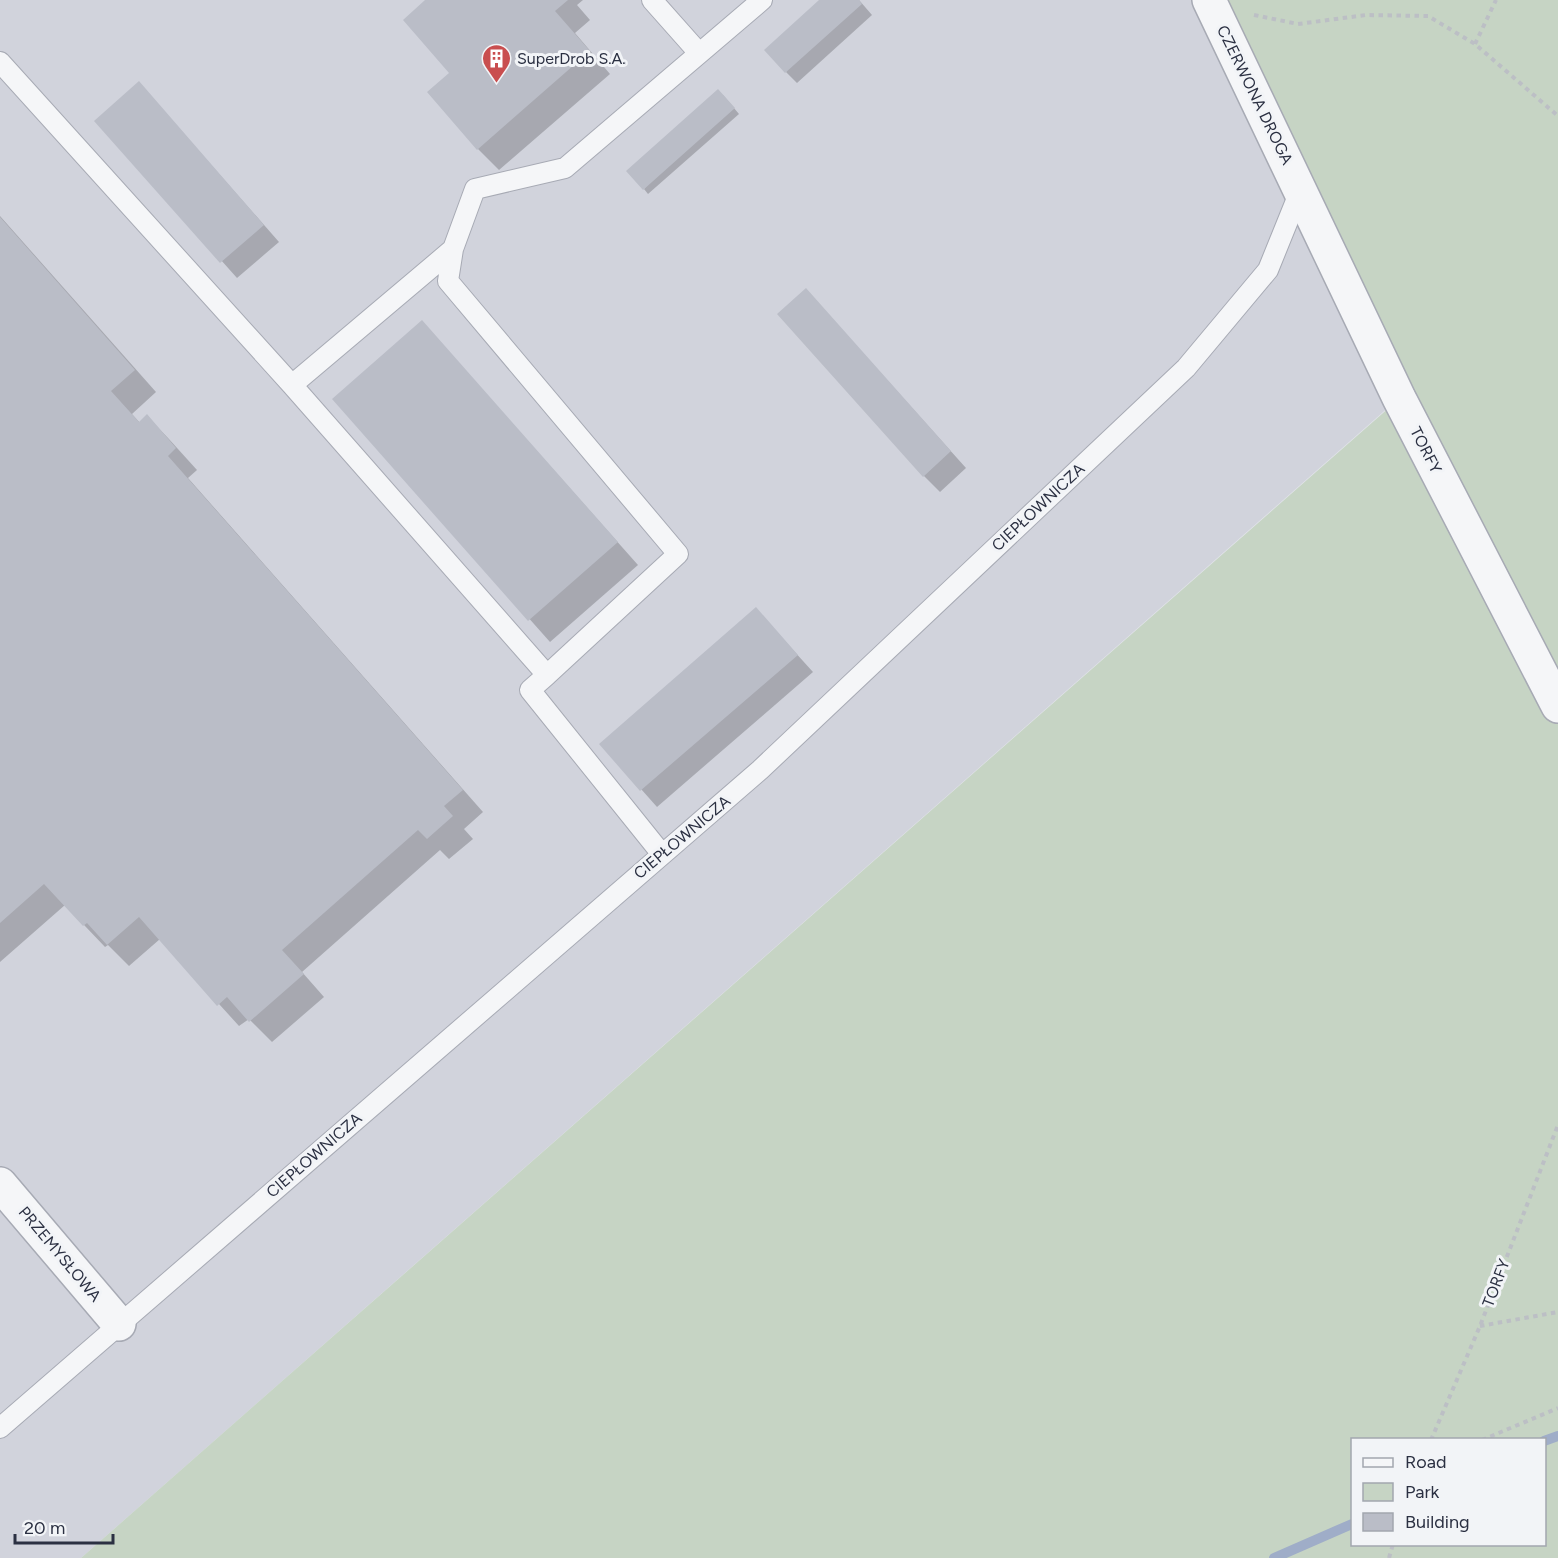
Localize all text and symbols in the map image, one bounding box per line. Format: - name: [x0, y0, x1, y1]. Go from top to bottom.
- street label: CZERWONA DROGA: [1213, 22, 1297, 168]
- building icon: SuperDrob S.A.: [480, 42, 512, 84]
- place label: SuperDrob S.A.: [517, 49, 626, 68]
- street label: TORFY: [1406, 424, 1446, 477]
- street label: CIEPŁOWNICZA: [988, 459, 1088, 555]
- street label: CIEPŁOWNICZA: [630, 791, 734, 883]
- street label: CIEPŁOWNICZA: [263, 1108, 366, 1202]
- street label: PRZEMYSŁOWA: [15, 1203, 105, 1306]
- street label: TORFY: [1478, 1256, 1514, 1310]
- legend: [1351, 1438, 1546, 1546]
- text: Road: [1405, 1451, 1446, 1473]
- text: Park: [1405, 1481, 1440, 1503]
- scale bar: [15, 1507, 112, 1545]
- text: Building: [1405, 1511, 1470, 1533]
- text: 20 m: [24, 1517, 65, 1539]

